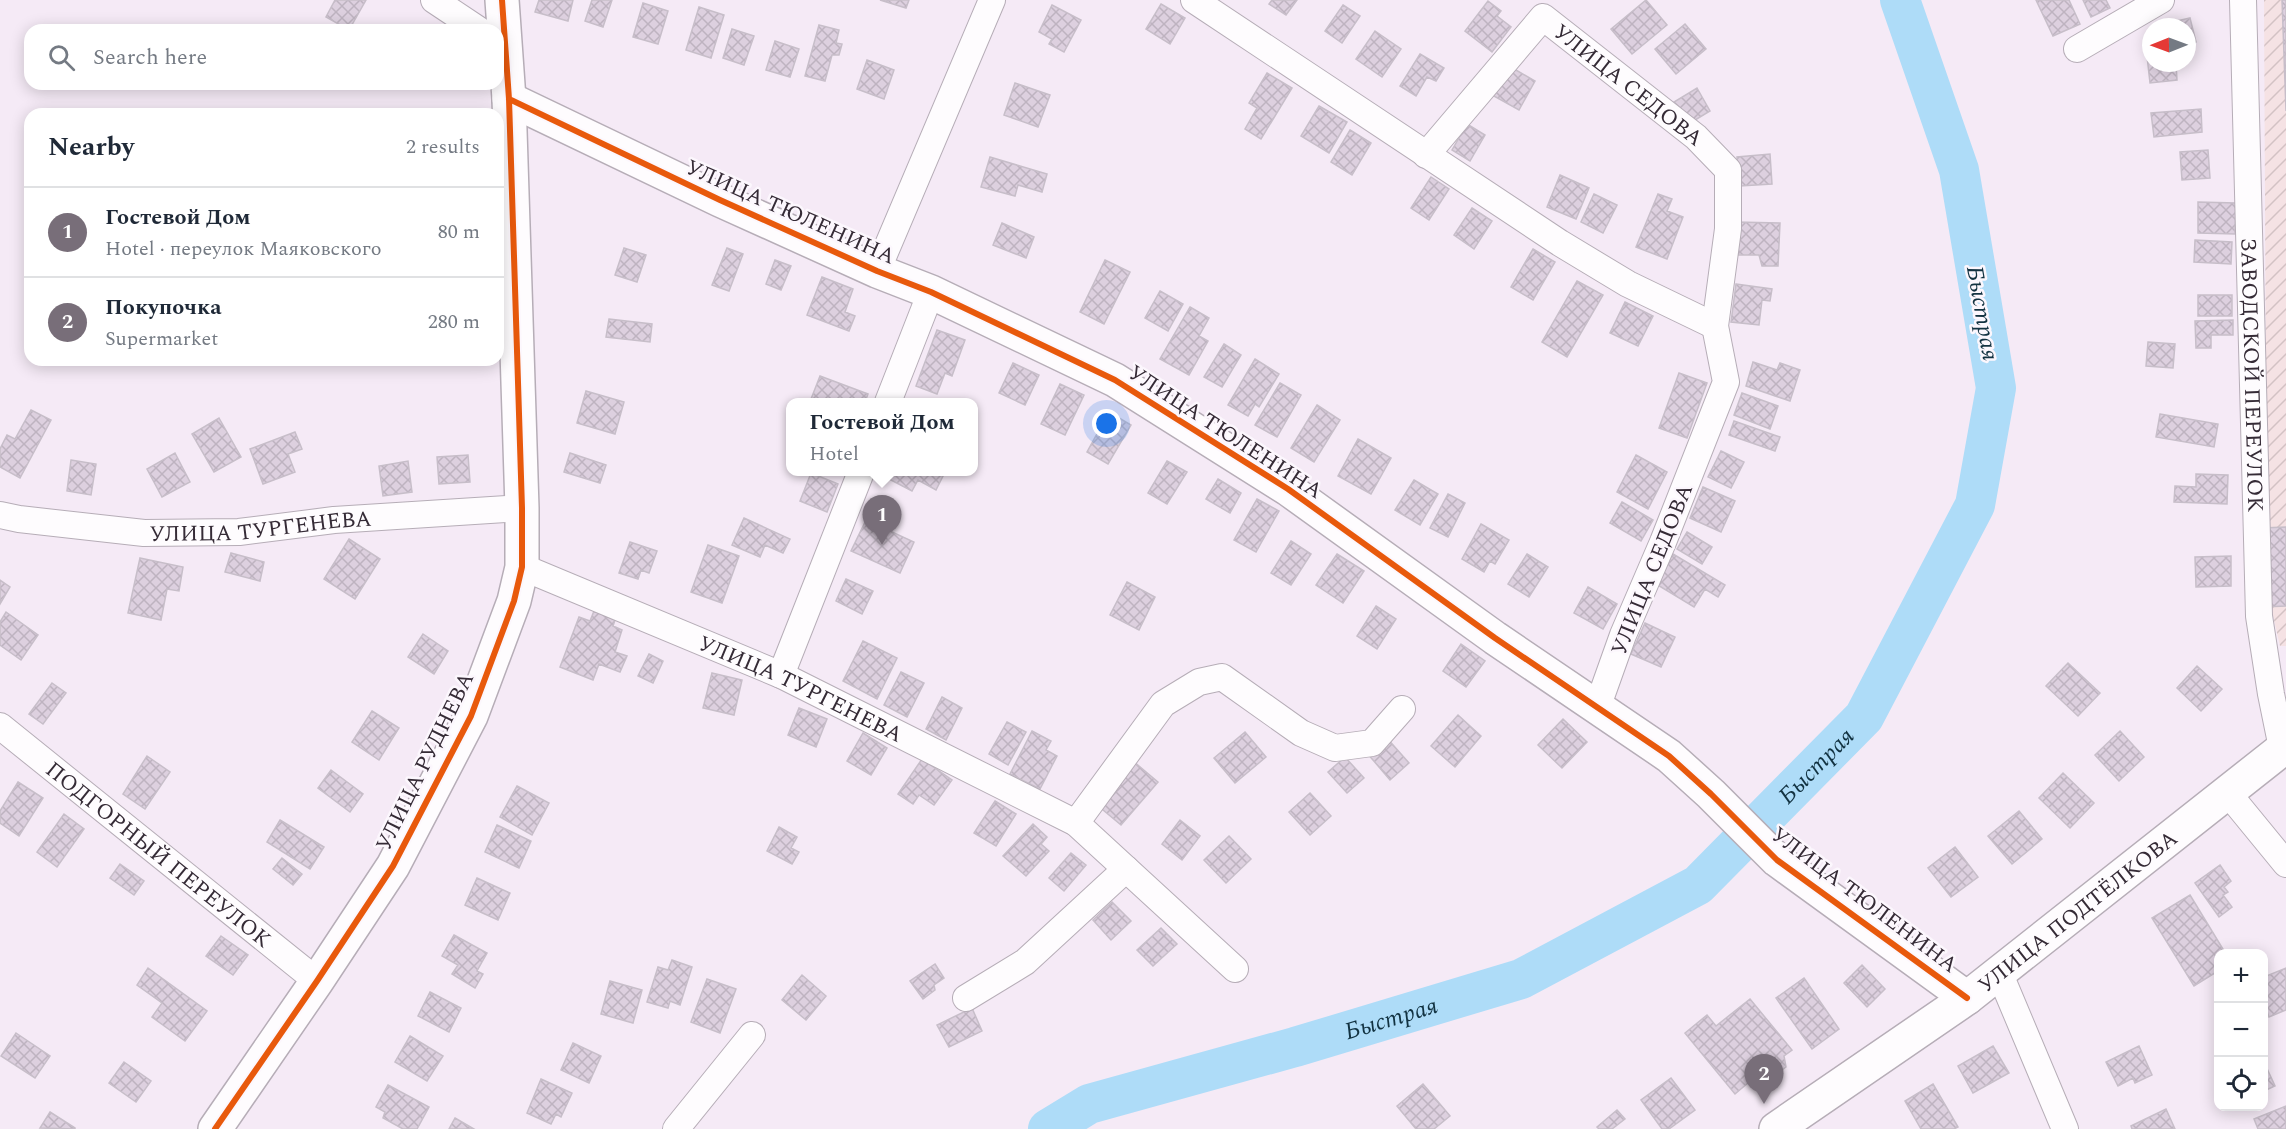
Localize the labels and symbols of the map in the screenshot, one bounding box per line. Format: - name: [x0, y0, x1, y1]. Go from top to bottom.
- street label: УЛИЦА СЕДОВА: [1546, 16, 1710, 155]
- north arrow: [2142, 18, 2196, 72]
- street label: УЛИЦА ТЮЛЕНИНА: [680, 151, 900, 273]
- street label: ЗАВОДСКОЙ ПЕРЕУЛОК: [2231, 237, 2271, 513]
- water label: Быстрая: [1956, 263, 2008, 364]
- street label: УЛИЦА ТЮЛЕНИНА: [1121, 357, 1329, 508]
- your location: [1092, 409, 1121, 438]
- street label: УЛИЦА СЕДОВА: [1603, 479, 1702, 660]
- pin: 1: [862, 496, 902, 545]
- street label: УЛИЦА ТУРГЕНЕВА: [149, 503, 373, 551]
- street label: УЛИЦА ТУРГЕНЕВА: [693, 627, 908, 752]
- street label: УЛИЦА РУДНЕВА: [368, 666, 483, 857]
- water label: Быстрая: [1770, 719, 1863, 813]
- street label: ПОДГОРНЫЙ ПЕРЕУЛОК: [38, 754, 278, 956]
- street label: УЛИЦА ТЮЛЕНИНА: [1764, 819, 1964, 981]
- street label: УЛИЦА ПОДТЁЛКОВА: [1971, 823, 2185, 1002]
- water label: Быстрая: [1340, 988, 1443, 1050]
- pin: 2: [1744, 1054, 1784, 1104]

